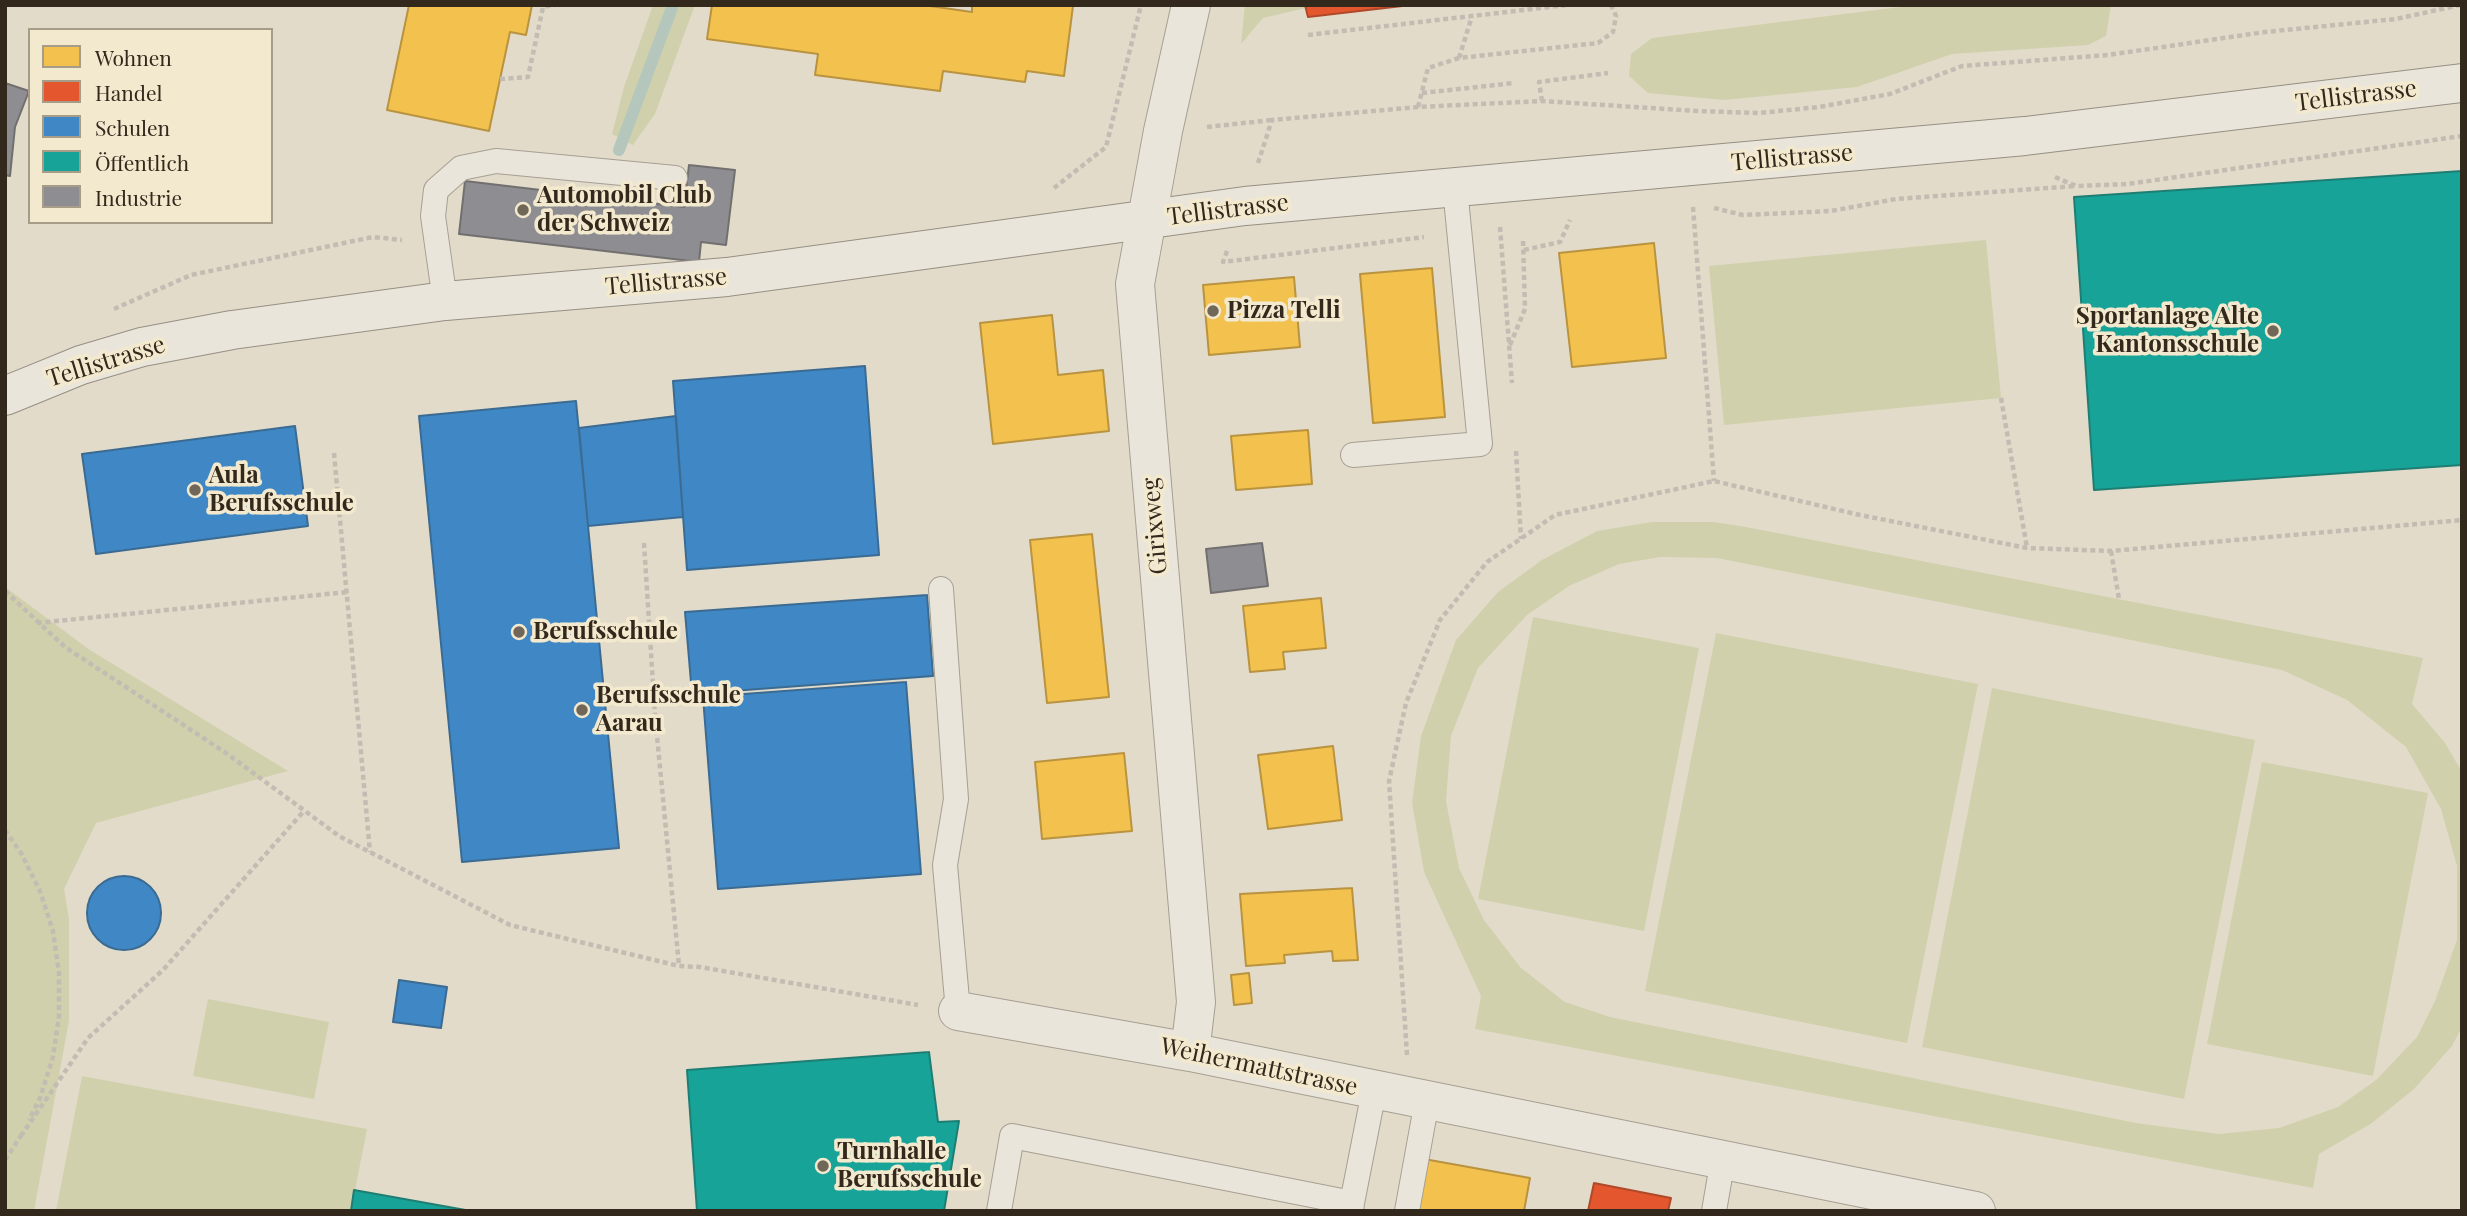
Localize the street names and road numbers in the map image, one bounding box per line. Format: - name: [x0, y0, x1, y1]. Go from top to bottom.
- street label: Tellistrasse: [2294, 74, 2418, 118]
- street label: Tellistrasse: [1730, 138, 1854, 178]
- street label: Tellistrasse: [1166, 188, 1290, 232]
- street label: Tellistrasse: [604, 262, 728, 302]
- street label: Tellistrasse: [43, 330, 169, 394]
- street label: Girixweg: [1136, 476, 1174, 576]
- street label: Weihermattstrasse: [1158, 1032, 1360, 1102]

